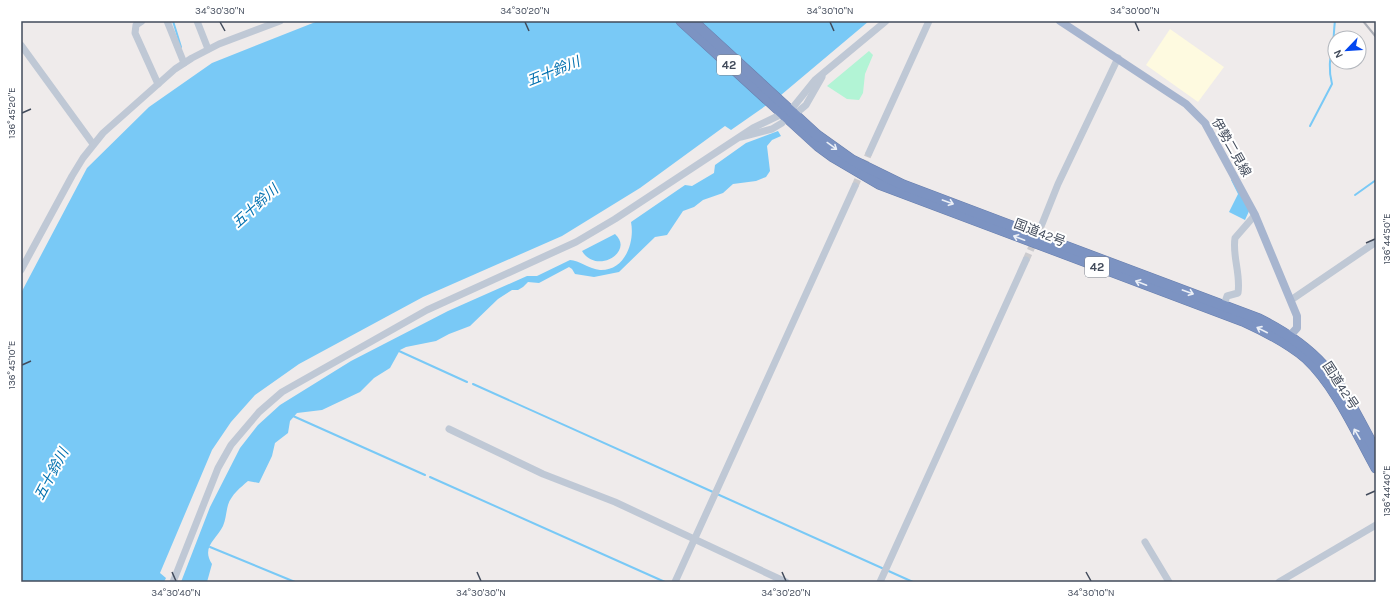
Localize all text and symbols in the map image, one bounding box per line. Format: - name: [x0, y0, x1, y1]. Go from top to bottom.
- text: 34°30'30"N: [195, 5, 245, 17]
- text: 34°30'20"N: [500, 5, 550, 17]
- text: 34°30'10"N: [806, 5, 854, 17]
- text: 34°30'00"N: [1110, 5, 1160, 17]
- north arrow: [1327, 30, 1367, 70]
- text: N: [1331, 48, 1346, 60]
- water label: 五十鈴川: [524, 52, 584, 90]
- road number: 42: [717, 55, 741, 75]
- text: 136°45'20"E: [6, 87, 18, 139]
- street label: 伊勢二見線: [1209, 115, 1254, 179]
- one-way arrow: [826, 142, 837, 150]
- water label: 五十鈴川: [229, 180, 283, 231]
- one-way arrow: [942, 199, 954, 207]
- text: 136°44'50"E: [1381, 213, 1393, 265]
- street label: 国道42号: [1012, 216, 1068, 249]
- one-way arrow: [1014, 233, 1026, 241]
- road number: 42: [1085, 257, 1109, 277]
- one-way arrow: [1135, 279, 1147, 287]
- one-way arrow: [1182, 288, 1194, 296]
- one-way arrow: [1256, 326, 1268, 334]
- text: 136°45'10"E: [6, 341, 18, 389]
- street label: 国道42号: [1320, 359, 1362, 412]
- one-way arrow: [1352, 428, 1360, 440]
- water label: 五十鈴川: [31, 444, 73, 503]
- text: 136°44'40"E: [1381, 465, 1393, 517]
- text: 34°30'40"N: [151, 587, 201, 599]
- text: 34°30'30"N: [456, 587, 506, 599]
- text: 34°30'20"N: [761, 587, 811, 599]
- text: 34°30'10"N: [1067, 587, 1115, 599]

